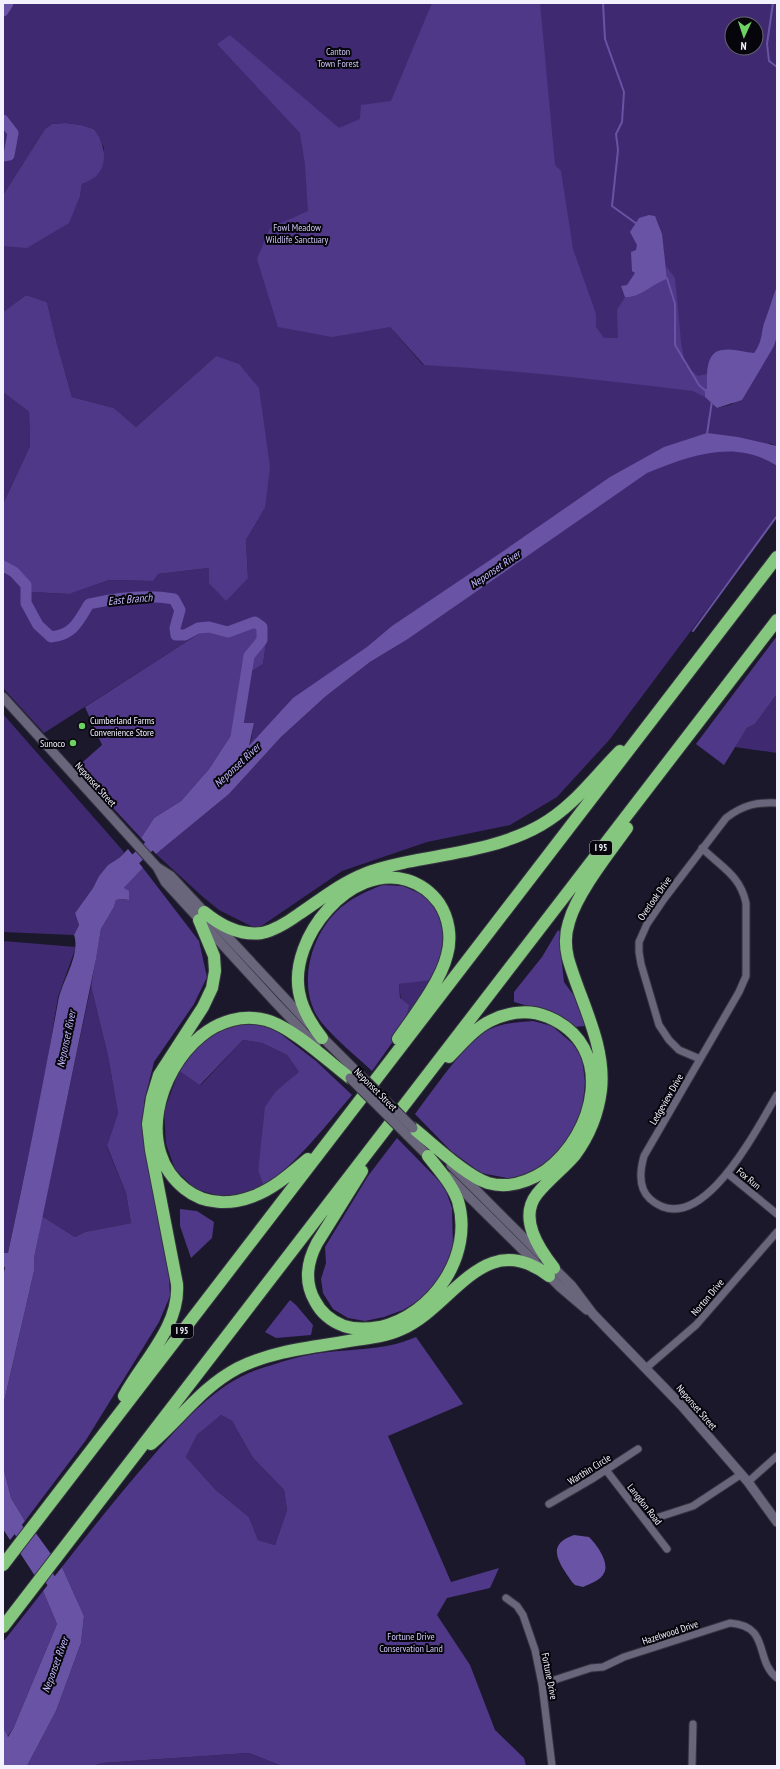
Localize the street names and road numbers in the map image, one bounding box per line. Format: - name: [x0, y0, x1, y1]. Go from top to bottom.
- street label: Neponset Street: [72, 759, 119, 810]
- road number: I 95: [590, 841, 612, 855]
- street label: Overlook Drive: [634, 874, 674, 923]
- street label: Neponset Street: [351, 1065, 400, 1114]
- street label: Ledgeview Drive: [647, 1072, 686, 1127]
- street label: Fox Run: [734, 1164, 764, 1192]
- street label: Norton Drive: [688, 1276, 727, 1318]
- road number: I 95: [171, 1324, 193, 1338]
- street label: Neponset Street: [673, 1382, 720, 1433]
- street label: Warthin Circle: [565, 1451, 613, 1488]
- street label: Langdon Road: [624, 1481, 665, 1528]
- street label: Hazelwood Drive: [640, 1617, 700, 1648]
- street label: Fortune Drive: [539, 1652, 560, 1701]

